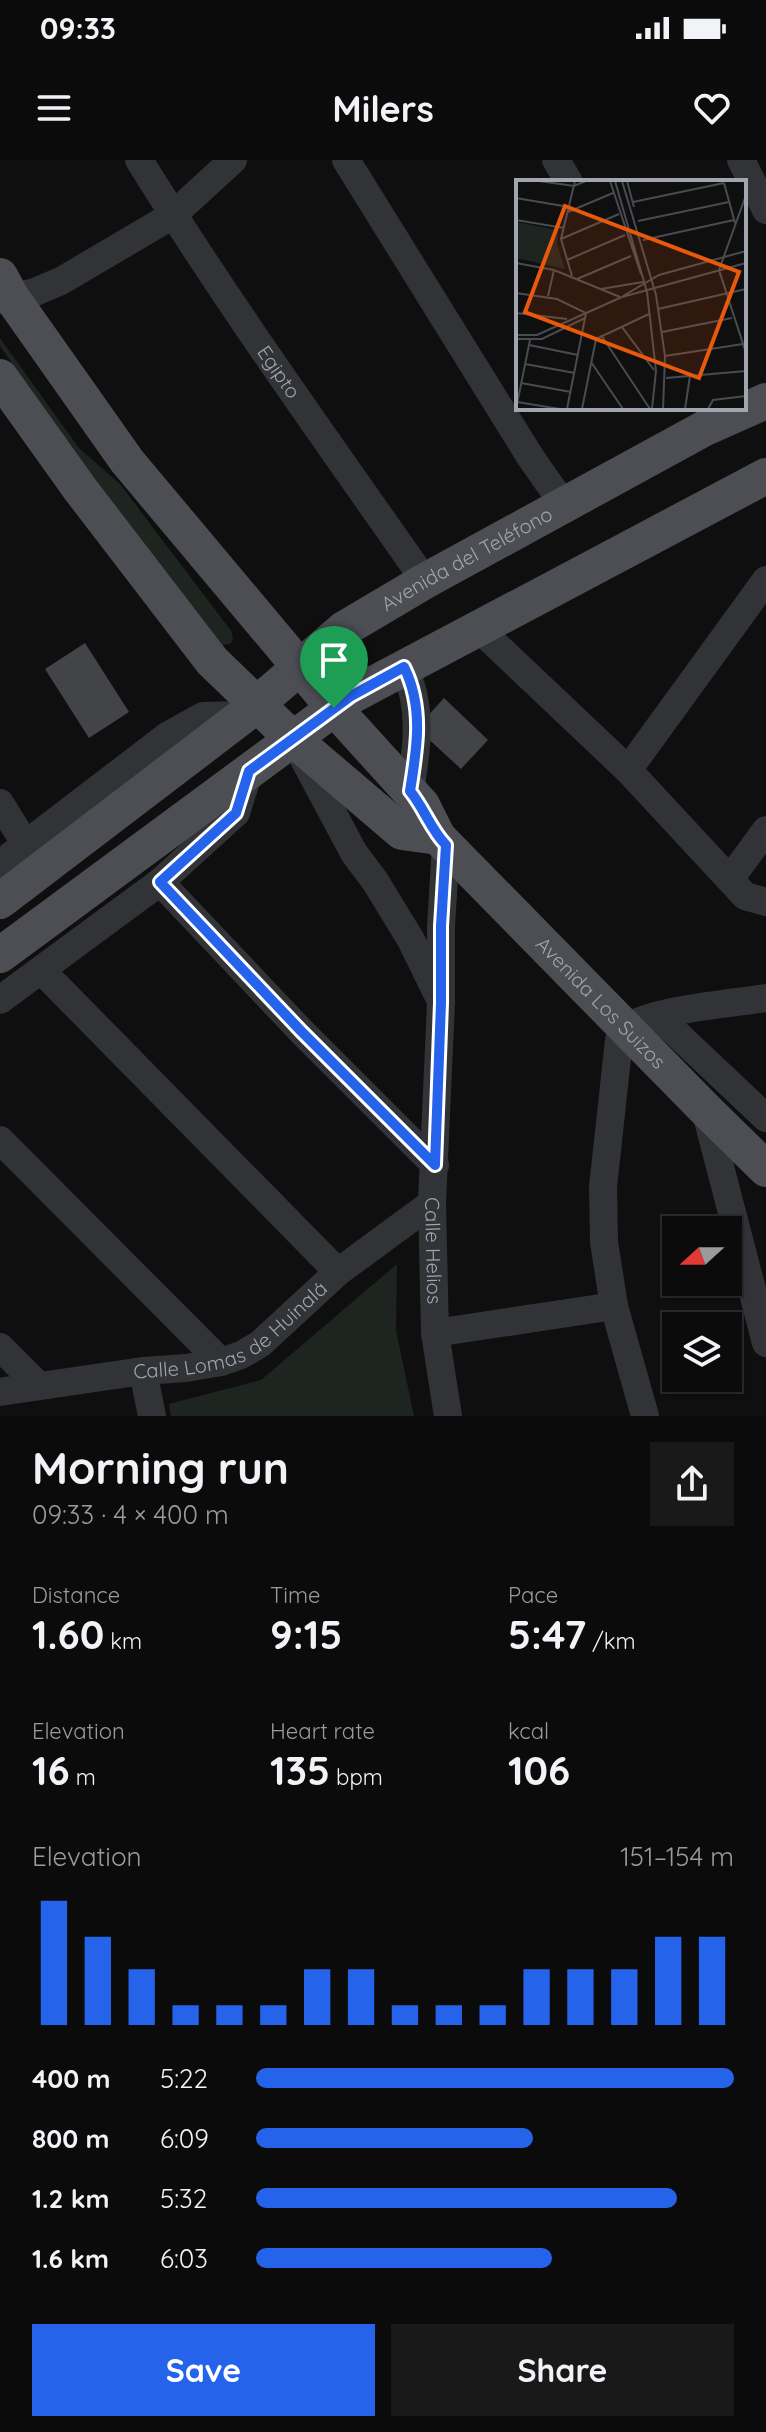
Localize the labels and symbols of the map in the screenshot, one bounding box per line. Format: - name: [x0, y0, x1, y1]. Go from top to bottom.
- inset map: [516, 180, 746, 410]
- street label: Egipto: [252, 340, 306, 403]
- street label: Avenida del Teléfono: [376, 501, 556, 616]
- pin: [300, 626, 368, 708]
- street label: Avenida Los Suizos: [531, 931, 671, 1074]
- street label: Calle Helios: [420, 1197, 447, 1304]
- north arrow: [662, 1216, 742, 1296]
- street label: Calle Lomas de Huinalá: [132, 1276, 332, 1384]

